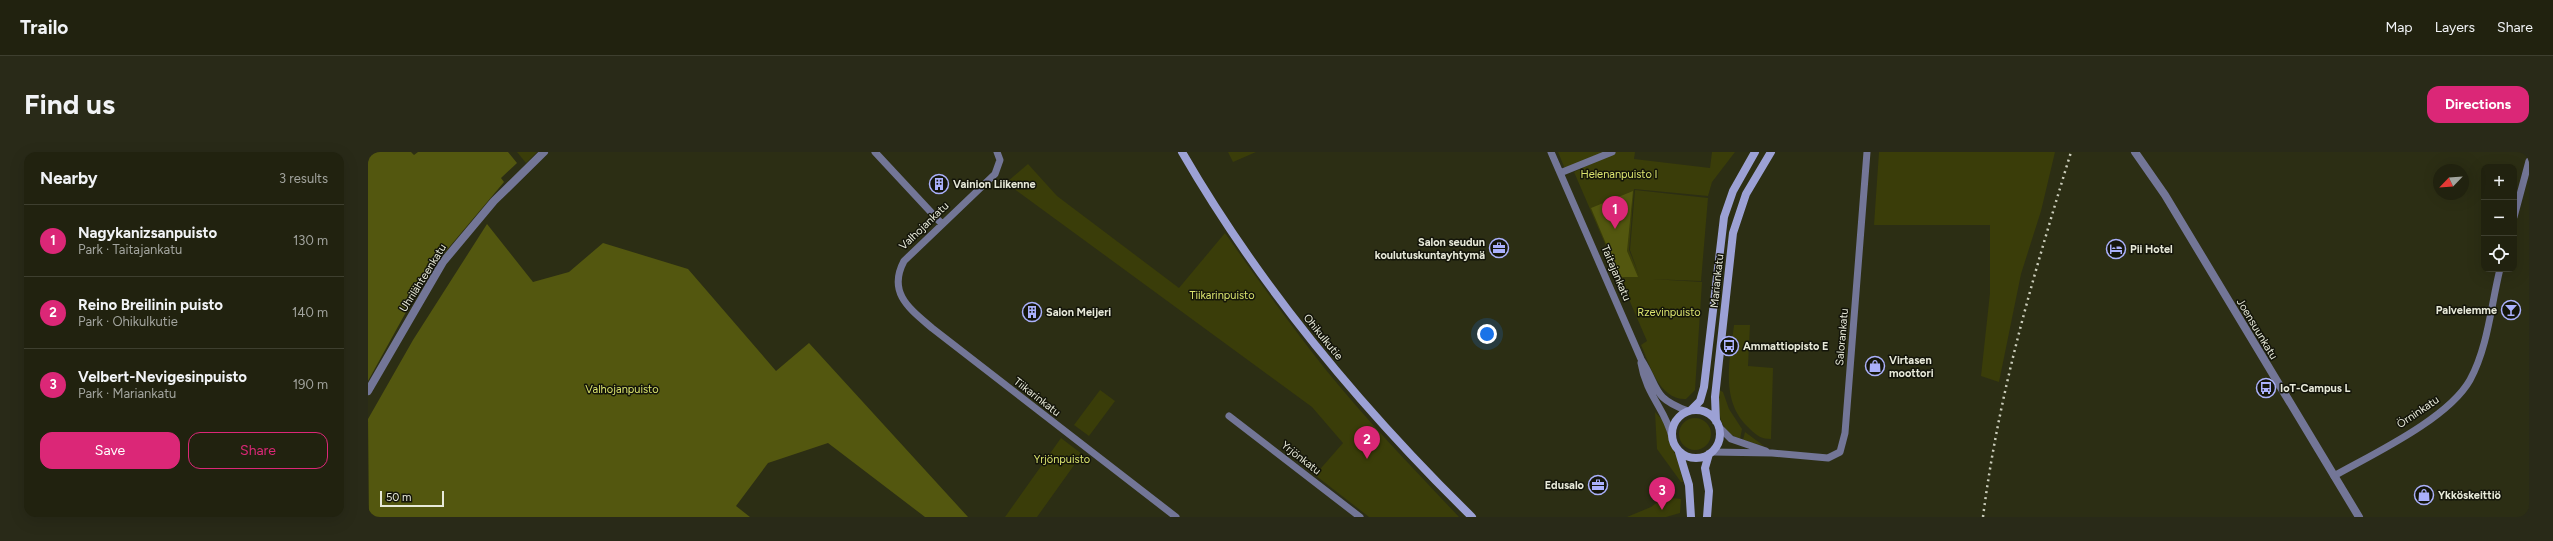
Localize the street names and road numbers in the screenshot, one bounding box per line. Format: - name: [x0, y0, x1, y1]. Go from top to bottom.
- street label: Valhojankatu: [897, 199, 951, 253]
- street label: Uhrilähteenkatu: [397, 242, 449, 314]
- street label: Taitajankatu: [1598, 243, 1634, 303]
- street label: Mariankatu: [1708, 253, 1726, 309]
- street label: Joensuunkatu: [2234, 296, 2280, 362]
- street label: Salorankatu: [1833, 308, 1851, 366]
- street label: Ohikulkutie: [1301, 311, 1345, 363]
- street label: Tiikarinkatu: [1011, 375, 1063, 419]
- street label: Örninkatu: [2394, 392, 2442, 431]
- street label: Yrjönkatu: [1279, 439, 1323, 477]

